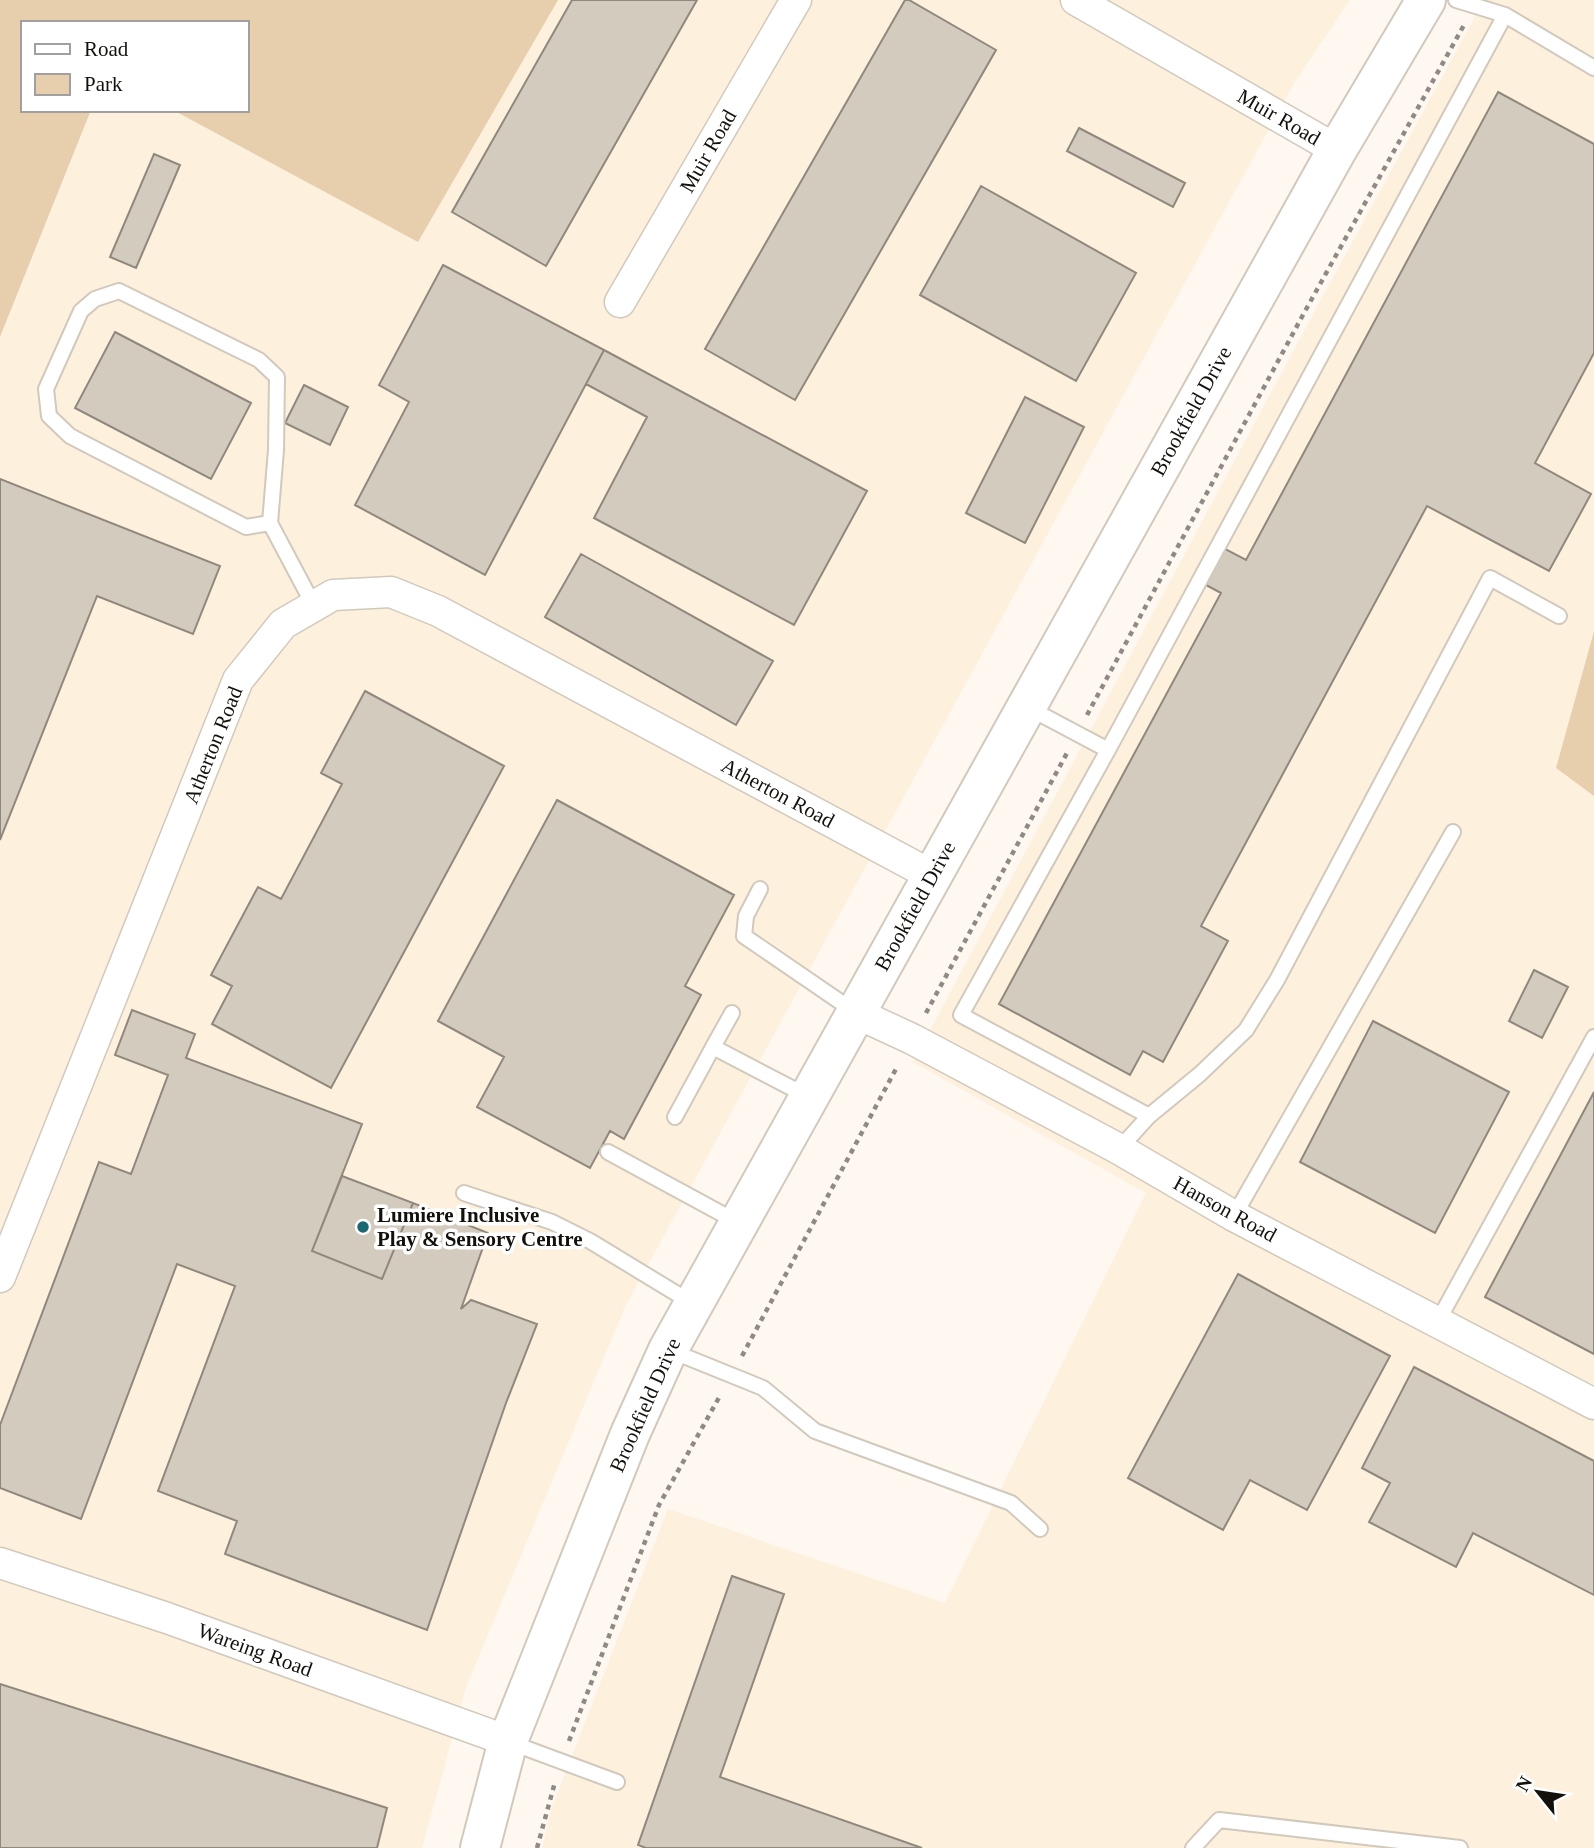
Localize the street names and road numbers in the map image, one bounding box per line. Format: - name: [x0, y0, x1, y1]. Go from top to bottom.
- street label: Muir Road: [1233, 84, 1325, 151]
- street label: Muir Road: [675, 105, 742, 197]
- street label: Brookfield Drive: [1146, 342, 1236, 480]
- street label: Atherton Road: [179, 682, 248, 807]
- street label: Atherton Road: [718, 753, 839, 833]
- street label: Brookfield Drive: [870, 837, 960, 975]
- street label: Hanson Road: [1169, 1171, 1281, 1247]
- street label: Brookfield Drive: [605, 1334, 685, 1476]
- street label: Wareing Road: [194, 1618, 316, 1682]

